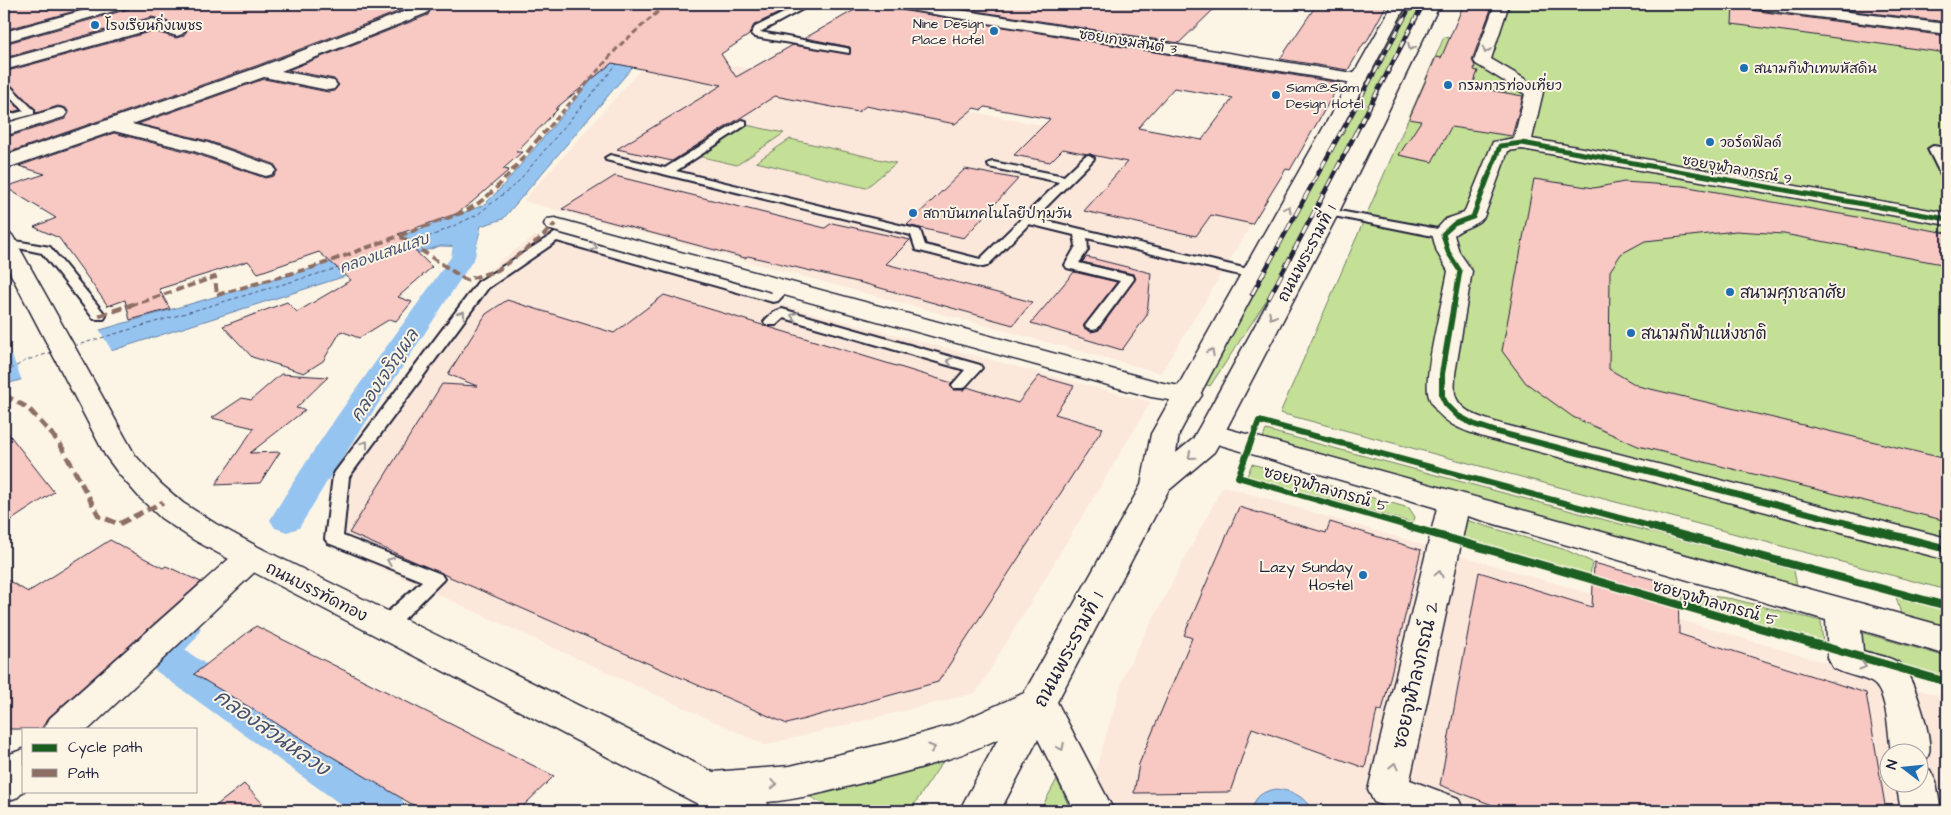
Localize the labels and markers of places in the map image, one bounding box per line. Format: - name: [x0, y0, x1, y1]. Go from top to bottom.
- place label: โรงเรียนกิ่งเพชร: [105, 13, 203, 36]
- place label: Nine Design Place Hotel: [912, 14, 984, 50]
- marker: โรงเรียนกิ่งเพชร: [89, 19, 101, 31]
- marker: Nine Design Place Hotel: [988, 25, 1000, 37]
- place label: สนามกีฬาเทพหัสดิน: [1754, 59, 1877, 79]
- marker: สนามกีฬาเทพหัสดิน: [1738, 62, 1750, 74]
- place label: กรมการท่องเที่ยว: [1458, 72, 1562, 96]
- place label: Siam@Siam Design Hotel: [1286, 78, 1363, 114]
- marker: กรมการท่องเที่ยว: [1442, 79, 1454, 91]
- marker: Siam@Siam Design Hotel: [1270, 89, 1282, 101]
- place label: วอร์ดฟิลด์: [1720, 133, 1782, 153]
- marker: วอร์ดฟิลด์: [1704, 136, 1716, 148]
- place label: สถาบันเทคโนโลยีปทุมวัน: [923, 204, 1073, 224]
- marker: สถาบันเทคโนโลยีปทุมวัน: [907, 207, 919, 219]
- place label: สนามศุภชลาศัย: [1740, 282, 1846, 305]
- marker: สนามศุภชลาศัย: [1724, 286, 1736, 298]
- place label: สนามกีฬาแห่งชาติ: [1641, 322, 1767, 345]
- marker: สนามกีฬาแห่งชาติ: [1625, 327, 1637, 339]
- place label: Lazy Sunday Hostel: [1259, 556, 1353, 596]
- marker: Lazy Sunday Hostel: [1357, 569, 1369, 581]

